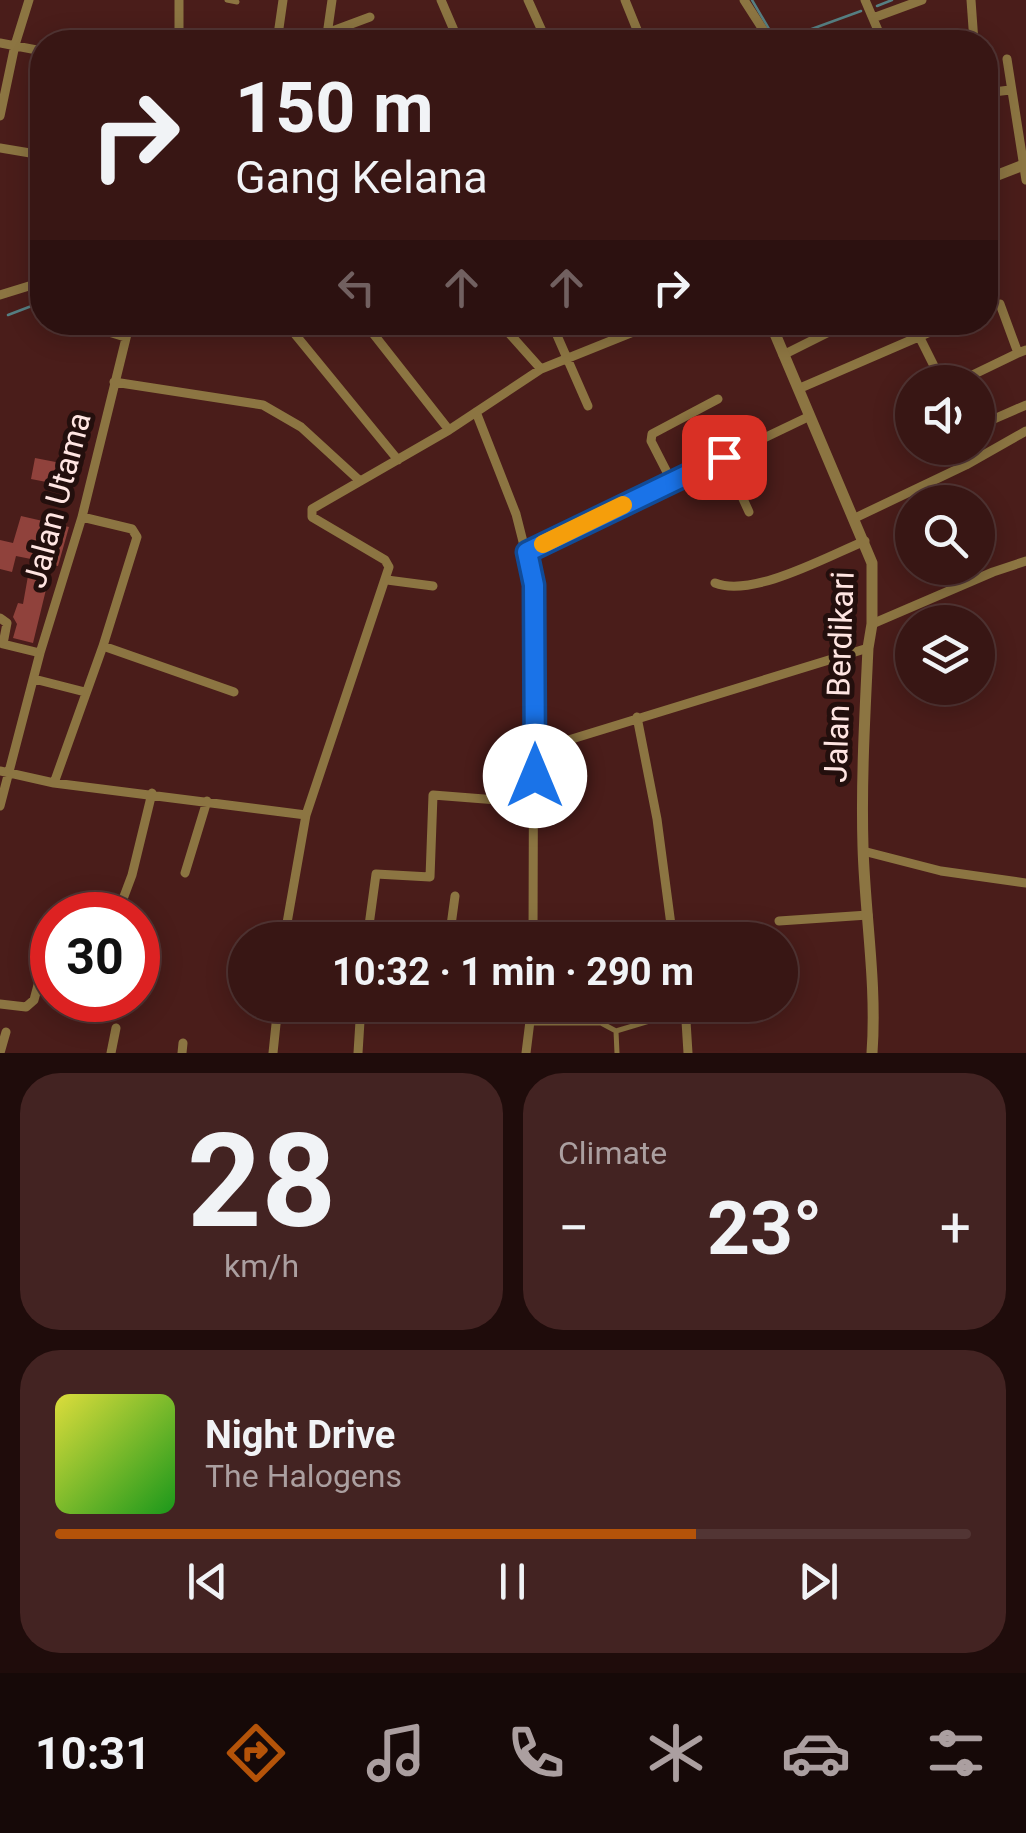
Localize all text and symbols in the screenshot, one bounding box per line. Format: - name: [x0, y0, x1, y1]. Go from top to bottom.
- text: 150 m: [235, 67, 434, 149]
- icon: right: [70, 70, 200, 200]
- text: Gang Kelana: [235, 151, 488, 204]
- icon: left: [329, 260, 384, 315]
- icon: ahead: [434, 260, 489, 315]
- icon: ahead: [539, 260, 594, 315]
- icon: right: [644, 260, 699, 315]
- map controls: [895, 365, 995, 705]
- button: sound: [895, 365, 995, 465]
- street label: Jalan Utama: [15, 408, 99, 592]
- pin: [682, 415, 767, 500]
- icon: arrive: [697, 430, 752, 485]
- button: search: [895, 485, 995, 585]
- street label: Jalan Berdikari: [816, 571, 862, 783]
- button: layers: [895, 605, 995, 705]
- position arrow: [483, 724, 587, 828]
- speed limit sign: 30: [30, 892, 160, 1022]
- text: 10:32 · 1 min · 290 m: [332, 950, 694, 994]
- text: 28: [187, 1105, 336, 1258]
- text: Climate: [558, 1134, 667, 1172]
- text: 23°: [707, 1184, 822, 1272]
- text: −: [558, 1196, 589, 1260]
- text: +: [940, 1196, 971, 1260]
- text: km/h: [224, 1247, 299, 1285]
- text: Night Drive: [205, 1413, 395, 1457]
- text: The Halogens: [205, 1457, 402, 1495]
- icon: previous: [180, 1554, 235, 1609]
- icon: pause: [485, 1554, 540, 1609]
- icon: next: [791, 1554, 846, 1609]
- icon: directions: [221, 1718, 291, 1788]
- icon: music: [361, 1718, 431, 1788]
- icon: phone: [501, 1718, 571, 1788]
- icon: climate: [641, 1718, 711, 1788]
- icon: car: [781, 1718, 851, 1788]
- icon: filters: [921, 1718, 991, 1788]
- text: 10:31: [35, 1727, 151, 1780]

